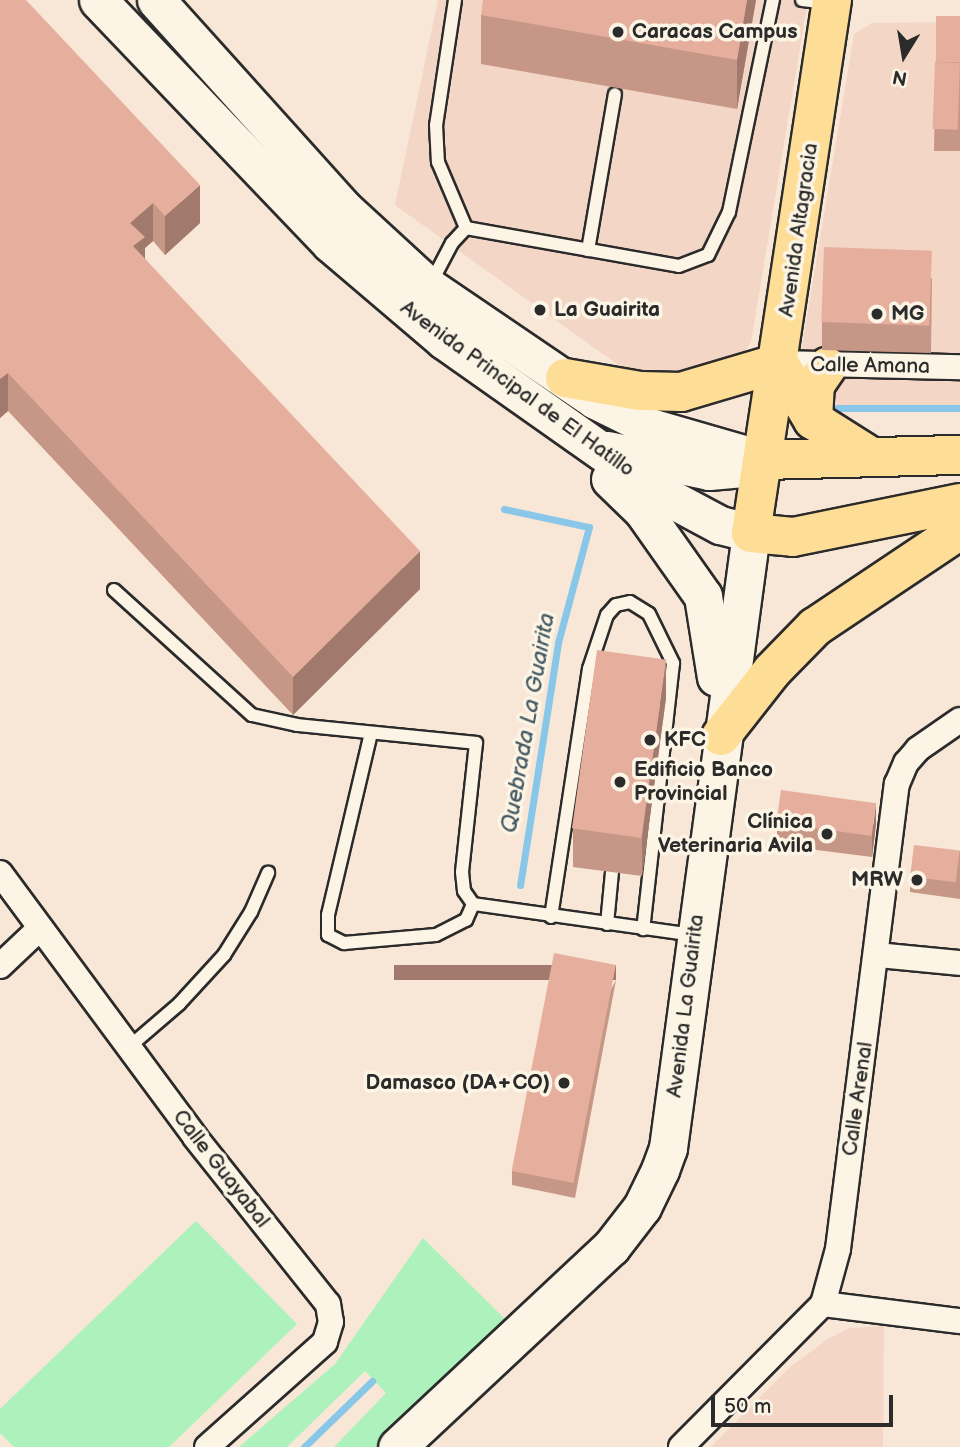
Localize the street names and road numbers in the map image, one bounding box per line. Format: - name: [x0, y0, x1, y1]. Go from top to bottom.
- street label: Avenida Altagracia: [774, 141, 824, 319]
- street label: Avenida Principal de El Hatillo: [395, 296, 639, 482]
- street label: Calle Amana: [810, 352, 930, 380]
- street label: Avenida La Guairita: [662, 913, 710, 1099]
- street label: Calle Arenal: [838, 1040, 878, 1158]
- street label: Calle Guayabal: [167, 1105, 275, 1233]

